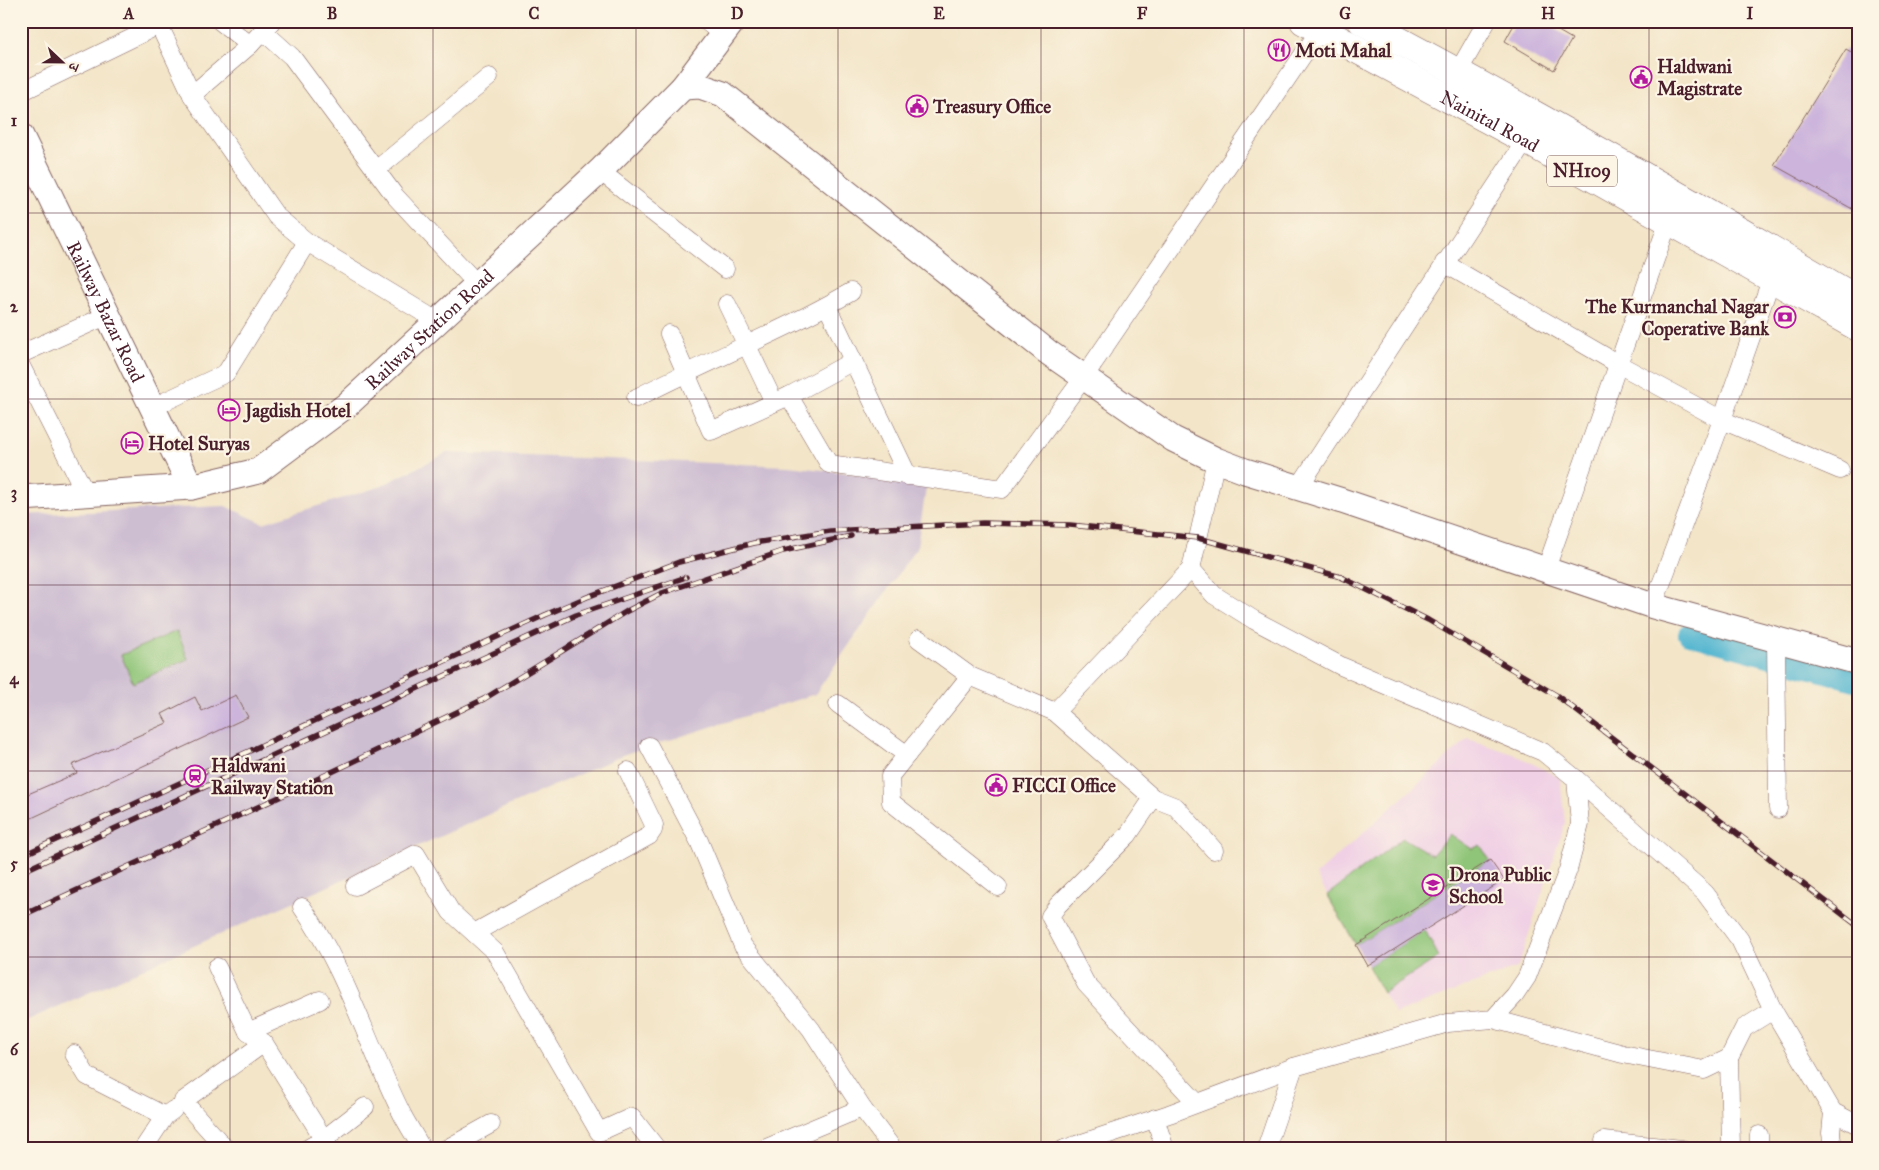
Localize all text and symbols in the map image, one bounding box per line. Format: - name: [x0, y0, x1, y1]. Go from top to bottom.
- text: A: [123, 4, 135, 23]
- text: B: [327, 4, 337, 23]
- text: C: [529, 4, 540, 23]
- text: D: [731, 4, 744, 23]
- text: E: [933, 4, 945, 23]
- text: F: [1137, 4, 1148, 23]
- text: G: [1339, 4, 1351, 23]
- text: H: [1541, 4, 1555, 23]
- text: I: [1747, 4, 1754, 23]
- north arrow: [38, 38, 88, 88]
- restaurant icon: Moti Mahal: [1267, 38, 1291, 62]
- place label: Moti Mahal: [1295, 39, 1392, 62]
- place label: Haldwani Magistrate: [1657, 55, 1742, 101]
- text: उ: [64, 59, 83, 74]
- public building icon: Haldwani Magistrate: [1629, 65, 1653, 89]
- street label: Nainital Road: [1436, 85, 1544, 157]
- public building icon: Treasury Office: [905, 94, 929, 118]
- place label: Treasury Office: [932, 95, 1051, 119]
- text: 1: [11, 111, 18, 130]
- road number: NH109: [1547, 156, 1617, 187]
- street label: Railway Bazar Road: [62, 237, 150, 386]
- street label: Railway Station Road: [360, 264, 499, 394]
- place label: The Kurmanchal Nagar Coperative Bank: [1584, 295, 1770, 341]
- text: 2: [10, 297, 19, 316]
- bank icon: The Kurmanchal Nagar Coperative Bank: [1773, 305, 1797, 329]
- hotel icon: Jagdish Hotel: [217, 398, 241, 422]
- place label: Jagdish Hotel: [242, 399, 352, 423]
- hotel icon: Hotel Suryas: [120, 431, 144, 455]
- place label: Hotel Suryas: [148, 432, 250, 456]
- text: 3: [11, 483, 17, 503]
- text: 4: [10, 669, 20, 689]
- place label: Haldwani Railway Station: [211, 754, 334, 800]
- station icon: Haldwani Railway Station: [183, 764, 207, 788]
- public building icon: FICCI Office: [984, 773, 1008, 797]
- place label: FICCI Office: [1012, 774, 1116, 797]
- text: 5: [10, 854, 18, 873]
- place label: Drona Public School: [1449, 863, 1552, 908]
- school or university icon: Drona Public School: [1421, 873, 1445, 897]
- text: 6: [10, 1040, 19, 1059]

